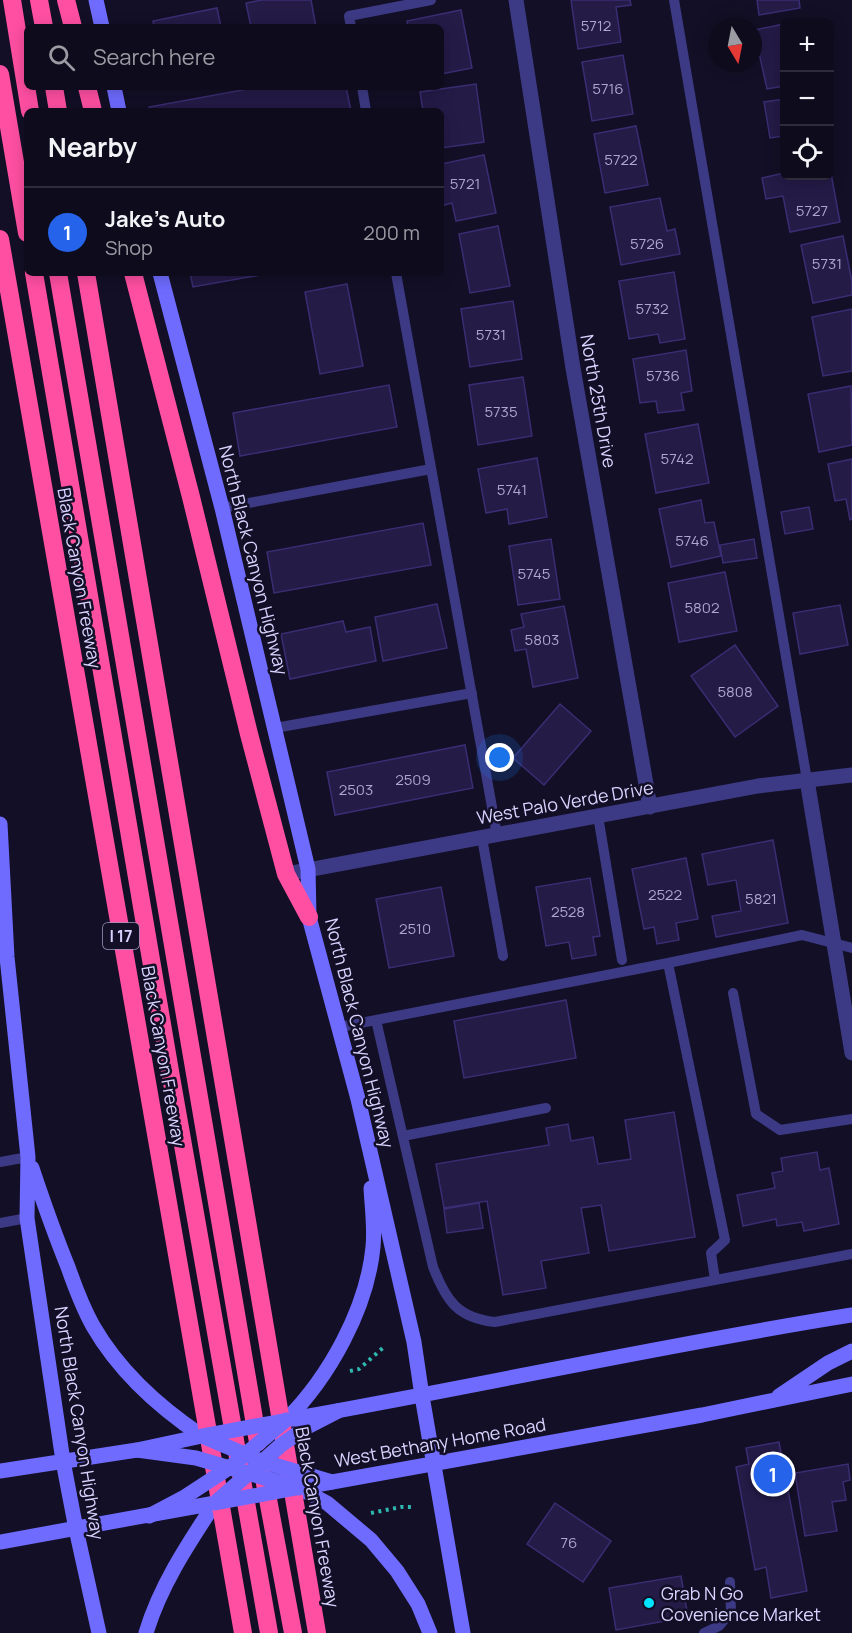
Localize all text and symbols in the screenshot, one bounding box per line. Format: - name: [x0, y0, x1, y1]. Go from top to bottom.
- house number: 5712: [581, 15, 611, 36]
- north arrow: [708, 18, 762, 72]
- map controls: [780, 18, 834, 180]
- button: +: [780, 18, 834, 72]
- search box: [24, 24, 444, 90]
- icon: search: [45, 41, 78, 74]
- text: Search here: [93, 42, 215, 72]
- button: −: [780, 72, 834, 126]
- house number: 5716: [592, 78, 624, 99]
- button: locate: [780, 126, 834, 180]
- text: Nearby: [48, 129, 137, 165]
- house number: 5722: [604, 149, 638, 170]
- house number: 5721: [450, 173, 480, 194]
- house number: 5727: [796, 200, 828, 221]
- text: Jake's Auto: [105, 204, 225, 234]
- text: 1: [63, 219, 72, 246]
- text: 200 m: [363, 219, 420, 246]
- house number: 5726: [630, 233, 664, 254]
- text: Shop: [105, 234, 153, 261]
- house number: 5731: [812, 253, 842, 274]
- house number: 5732: [635, 298, 669, 319]
- house number: 5731: [476, 324, 506, 345]
- street label: North 25th Drive: [575, 332, 623, 470]
- house number: 5736: [646, 365, 680, 386]
- house number: 5735: [484, 401, 518, 422]
- street label: North Black Canyon Highway: [214, 443, 294, 678]
- house number: 5742: [661, 448, 694, 469]
- house number: 5741: [497, 479, 527, 500]
- street label: Black Canyon Freeway: [52, 486, 108, 671]
- house number: 5746: [675, 530, 709, 551]
- house number: 5745: [517, 563, 551, 584]
- house number: 5802: [684, 597, 720, 618]
- house number: 5803: [525, 629, 559, 650]
- house number: 5808: [717, 681, 753, 702]
- your location: [485, 743, 514, 772]
- house number: 2509: [395, 769, 431, 790]
- street label: West Palo Verde Drive: [475, 775, 655, 829]
- house number: 2503: [339, 779, 373, 800]
- house number: 2522: [648, 884, 682, 905]
- house number: 5821: [745, 888, 777, 909]
- house number: 2528: [551, 901, 585, 922]
- street label: North Black Canyon Highway: [320, 916, 400, 1151]
- house number: 2510: [399, 918, 431, 939]
- road number: I 17: [103, 923, 139, 949]
- street label: Black Canyon Freeway: [136, 964, 192, 1149]
- street label: North Black Canyon Highway: [50, 1305, 110, 1542]
- street label: West Bethany Home Road: [332, 1412, 548, 1472]
- street label: Black Canyon Freeway: [290, 1425, 346, 1610]
- pin: 1: [754, 1452, 792, 1496]
- house number: 76: [561, 1532, 577, 1553]
- place label: Grab N Go Covenience Market: [661, 1581, 821, 1626]
- marker: Grab N Go Covenience Market: [642, 1596, 656, 1610]

